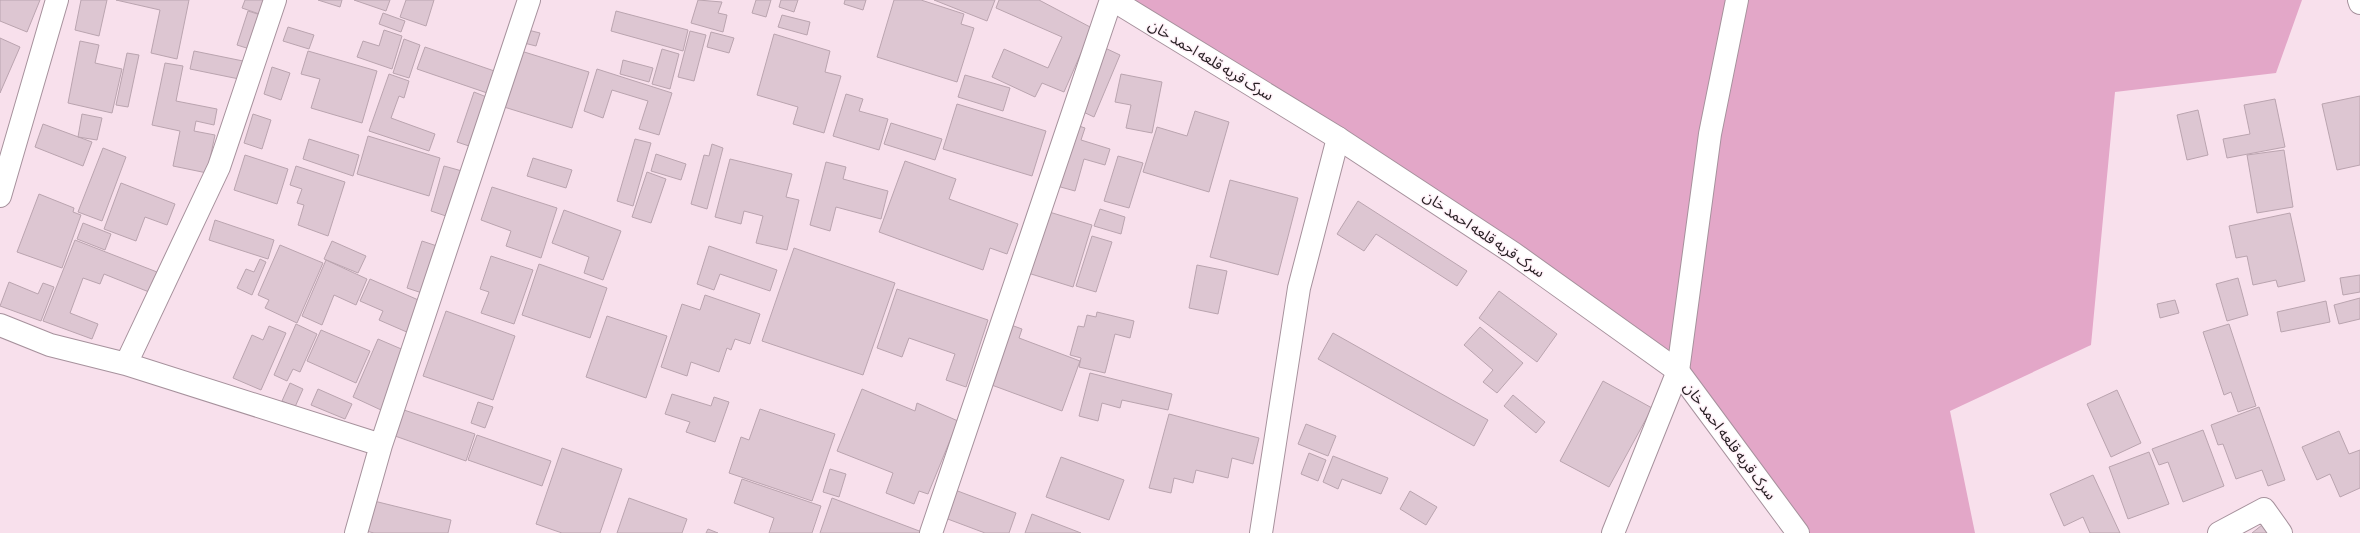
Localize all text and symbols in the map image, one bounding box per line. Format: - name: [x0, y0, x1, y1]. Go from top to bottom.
- street label: سرک قریه قلعه احمد خان: [1145, 16, 1277, 105]
- street label: سرک قریه قلعه احمد خان: [1419, 187, 1548, 282]
- street label: سرک قریه قلعه احمد خان: [1679, 379, 1780, 504]

